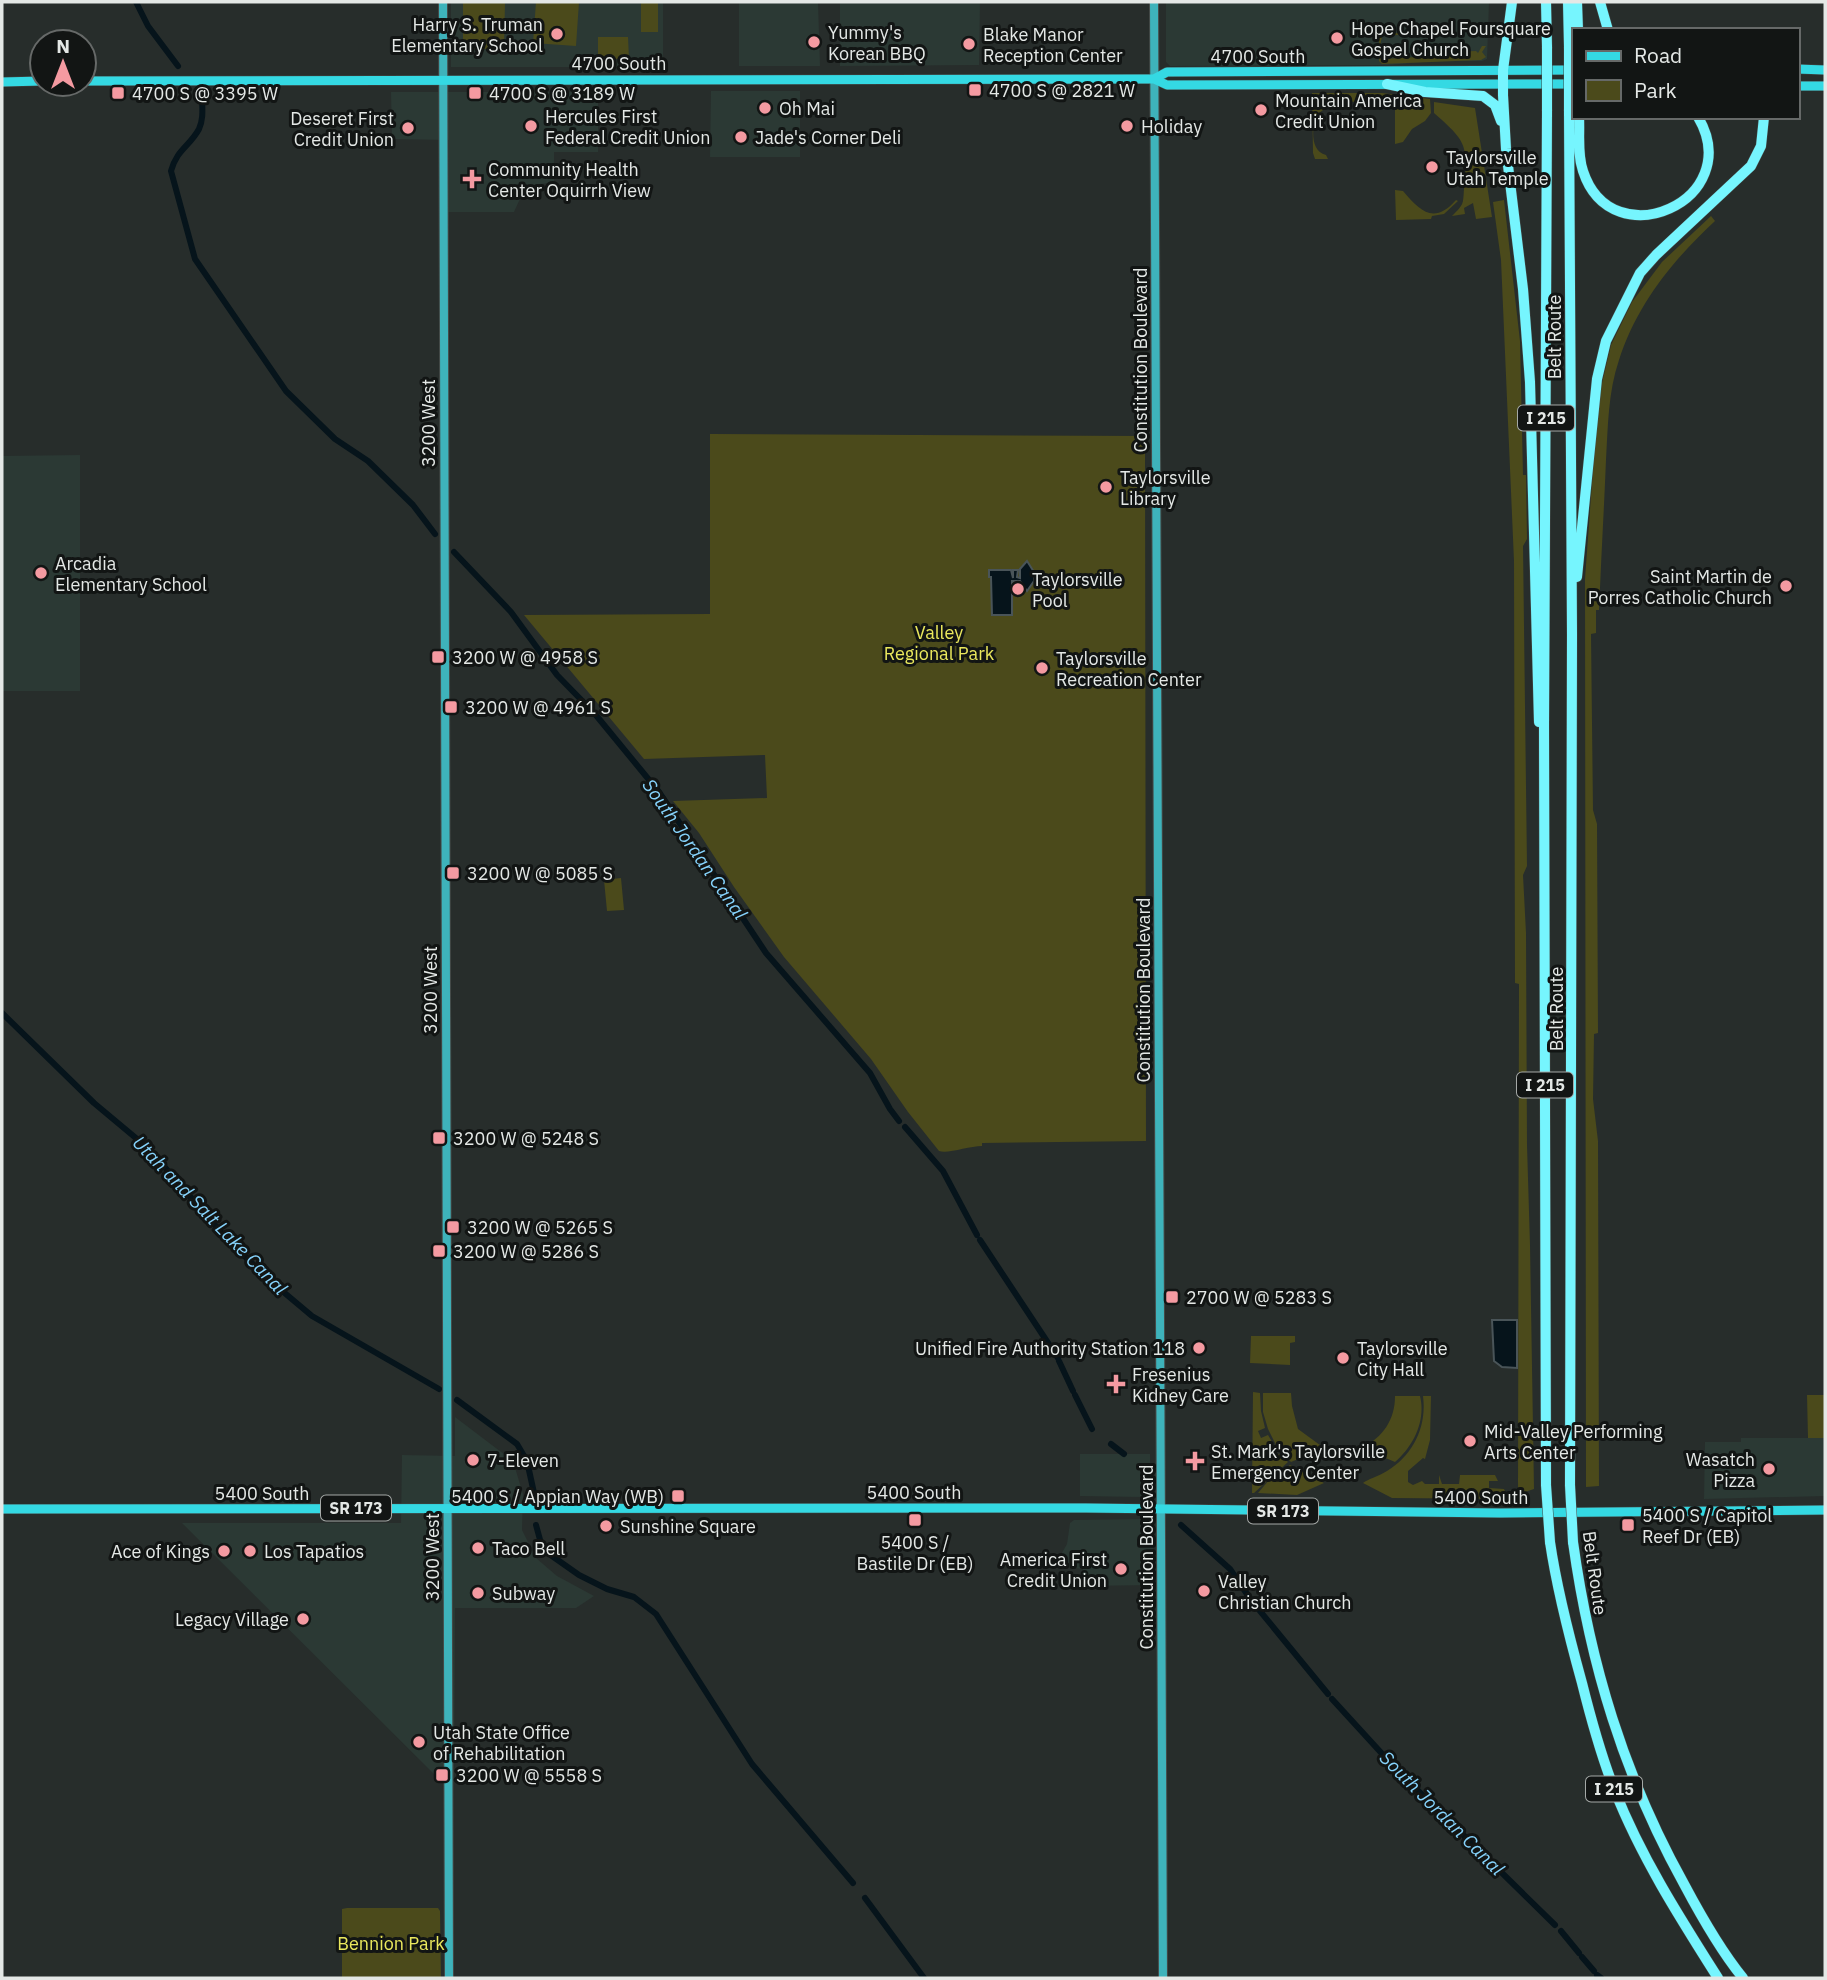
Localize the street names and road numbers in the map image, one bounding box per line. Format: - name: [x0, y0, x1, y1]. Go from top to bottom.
- street label: 4700 South: [1211, 45, 1305, 68]
- street label: 4700 South: [572, 52, 666, 75]
- street label: Constitution Boulevard: [1129, 268, 1152, 452]
- street label: Belt Route: [1543, 295, 1566, 379]
- street label: 3200 West: [417, 379, 440, 467]
- road number: I 215: [1518, 406, 1574, 430]
- street label: Constitution Boulevard: [1132, 898, 1155, 1082]
- street label: 3200 West: [419, 946, 442, 1034]
- street label: Belt Route: [1545, 967, 1568, 1051]
- road number: I 215: [1517, 1072, 1573, 1098]
- street label: Constitution Boulevard: [1135, 1465, 1158, 1649]
- street label: 5400 South: [867, 1481, 961, 1504]
- street label: 5400 South: [215, 1482, 309, 1505]
- street label: 5400 South: [1434, 1486, 1528, 1509]
- road number: SR 173: [321, 1496, 391, 1520]
- road number: SR 173: [1248, 1498, 1318, 1524]
- street label: 3200 West: [421, 1513, 444, 1601]
- street label: Belt Route: [1578, 1529, 1612, 1617]
- road number: I 215: [1586, 1777, 1642, 1802]

